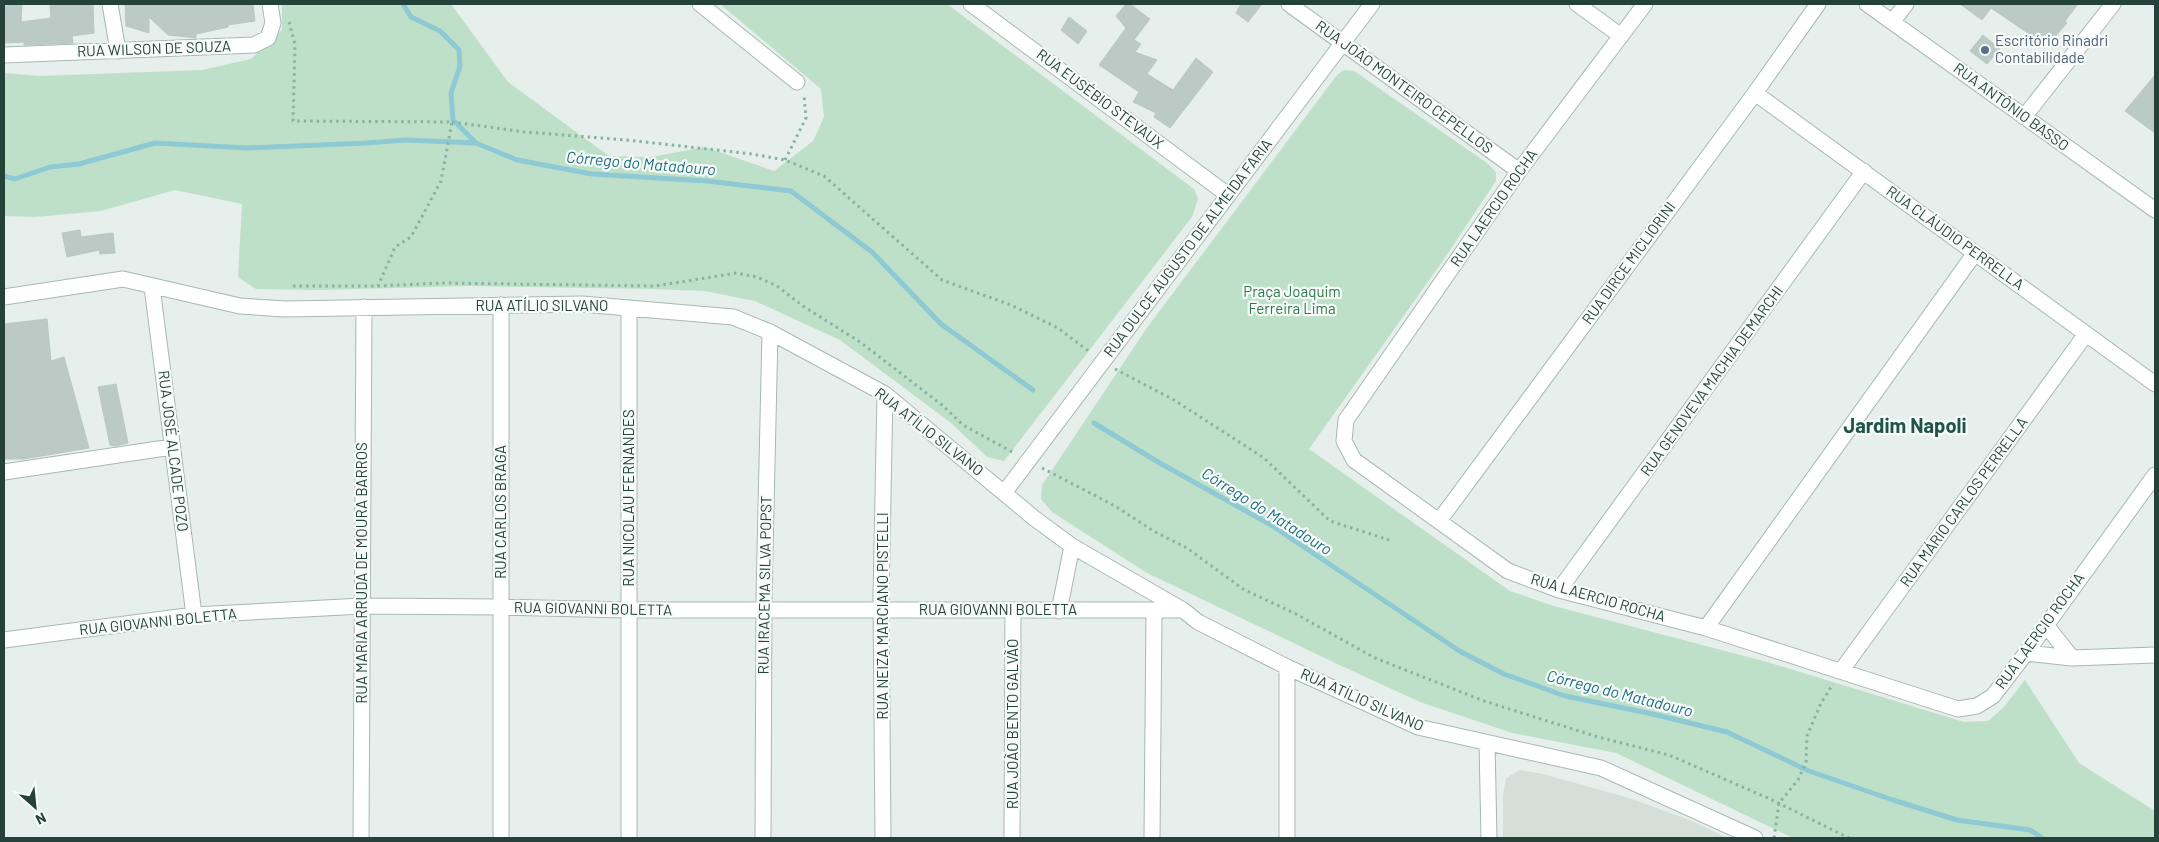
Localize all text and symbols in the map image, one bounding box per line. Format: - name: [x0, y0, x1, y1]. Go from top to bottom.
- street label: RUA JOÃO MONTEIRO CEPELLOS: [1313, 16, 1497, 156]
- place label: Escritório Rinadri Contabilidade: [1995, 31, 2108, 66]
- street label: RUA WILSON DE SOUZA: [77, 36, 231, 60]
- marker: Escritório Rinadri Contabilidade: [1979, 44, 1991, 56]
- street label: RUA EUSÉBIO STEVAUX: [1034, 45, 1168, 152]
- street label: RUA ANTÔNIO BASSO: [1950, 58, 2073, 154]
- street label: RUA DULCE AUGUSTO DE ALMEIDA FARIA: [1099, 135, 1275, 360]
- street label: RUA LAERCIO ROCHA: [1446, 145, 1541, 270]
- water label: Córrego do Matadouro: [566, 147, 717, 179]
- street label: RUA CLÁUDIO PERRELLA: [1883, 181, 2028, 293]
- street label: RUA DIRCE MICLIORINI: [1578, 198, 1679, 327]
- park label: Praça Joaquim Ferreira Lima: [1243, 282, 1341, 317]
- street label: RUA GENOVEVA MACHIA DEMARCHI: [1636, 282, 1786, 479]
- street label: RUA ATÍLIO SILVANO: [476, 296, 608, 314]
- street label: RUA JOSÉ ALCADE POZO: [155, 369, 193, 533]
- street label: RUA ATÍLIO SILVANO: [872, 383, 988, 479]
- street label: RUA NICOLAU FERNANDES: [619, 409, 637, 587]
- district label: Jardim Napoli: [1843, 413, 1967, 437]
- street label: RUA MÁRIO CARLOS PERRELLA: [1896, 413, 2031, 590]
- street label: RUA MARIA ARRUDA DE MOURA BARROS: [352, 442, 370, 704]
- street label: RUA CARLOS BRAGA: [491, 445, 509, 579]
- water label: Córrego do Matadouro: [1199, 463, 1336, 558]
- street label: RUA IRACEMA SILVA POPST: [753, 495, 775, 675]
- street label: RUA NEIZA MARCIANO PISTELLI: [873, 512, 891, 720]
- street label: RUA LAERCIO ROCHA: [1529, 569, 1668, 625]
- street label: RUA LAERCIO ROCHA: [1991, 569, 2087, 692]
- street label: RUA GIOVANNI BOLETTA: [514, 598, 672, 618]
- street label: RUA GIOVANNI BOLETTA: [919, 600, 1077, 618]
- street label: RUA GIOVANNI BOLETTA: [78, 604, 238, 638]
- street label: RUA JOÃO BENTO GALVÃO: [1003, 639, 1021, 809]
- street label: RUA ATÍLIO SILVANO: [1298, 664, 1427, 734]
- water label: Córrego do Matadouro: [1545, 665, 1695, 720]
- north arrow: [10, 782, 60, 832]
- text: N: [33, 809, 49, 829]

